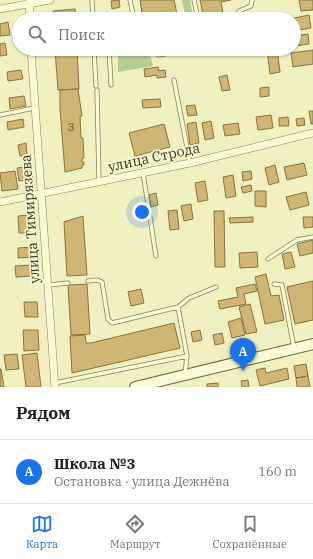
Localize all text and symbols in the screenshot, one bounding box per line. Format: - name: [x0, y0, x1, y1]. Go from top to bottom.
- search box: [12, 12, 301, 56]
- icon: search: [26, 23, 48, 45]
- text: Поиск: [58, 25, 105, 44]
- house number: 3: [67, 119, 75, 134]
- street label: улица Строда: [106, 138, 202, 176]
- street label: улица Тимирязева: [16, 153, 43, 284]
- your location: [132, 202, 152, 222]
- pin: A: [230, 338, 256, 371]
- text: Рядом: [16, 402, 71, 424]
- text: Школа №3: [54, 454, 135, 473]
- text: A: [24, 463, 34, 480]
- text: 160 m: [258, 463, 297, 480]
- text: Остановка · улица Дежнёва: [54, 473, 230, 490]
- tab: Карта: [26, 513, 58, 551]
- tab: Маршрут: [110, 513, 160, 551]
- tab: Сохранённые: [212, 513, 287, 551]

